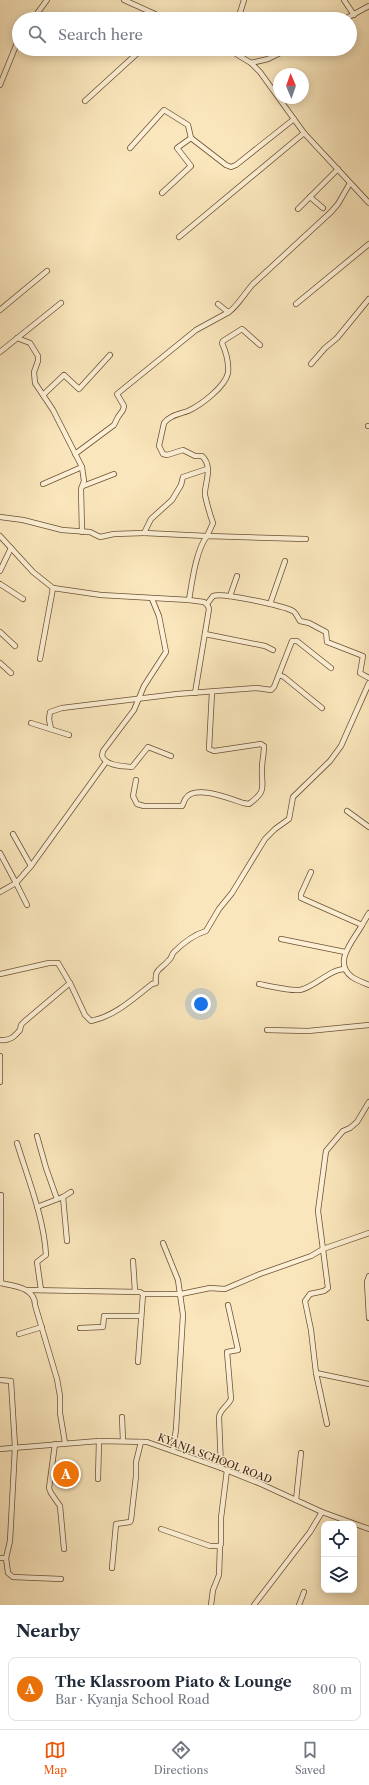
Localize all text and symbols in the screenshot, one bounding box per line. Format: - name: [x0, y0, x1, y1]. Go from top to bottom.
- search box: [12, 12, 357, 56]
- icon: search: [26, 23, 48, 45]
- text: Search here: [58, 25, 143, 44]
- north arrow: [273, 68, 309, 104]
- your location: [191, 994, 211, 1014]
- street label: KYANJA SCHOOL ROAD: [156, 1431, 274, 1486]
- pin: A: [53, 1459, 79, 1489]
- map controls: [321, 1521, 357, 1593]
- button: locate: [321, 1521, 357, 1557]
- button: layers: [321, 1557, 357, 1593]
- text: Nearby: [16, 1621, 80, 1641]
- text: The Klassroom Piato & Lounge: [55, 1672, 292, 1691]
- text: A: [25, 1681, 35, 1697]
- text: 800 m: [312, 1681, 352, 1697]
- text: Bar · Kyanja School Road: [55, 1691, 210, 1707]
- tab: Map: [43, 1739, 67, 1777]
- tab: Directions: [154, 1739, 208, 1777]
- tab: Saved: [295, 1739, 326, 1777]

